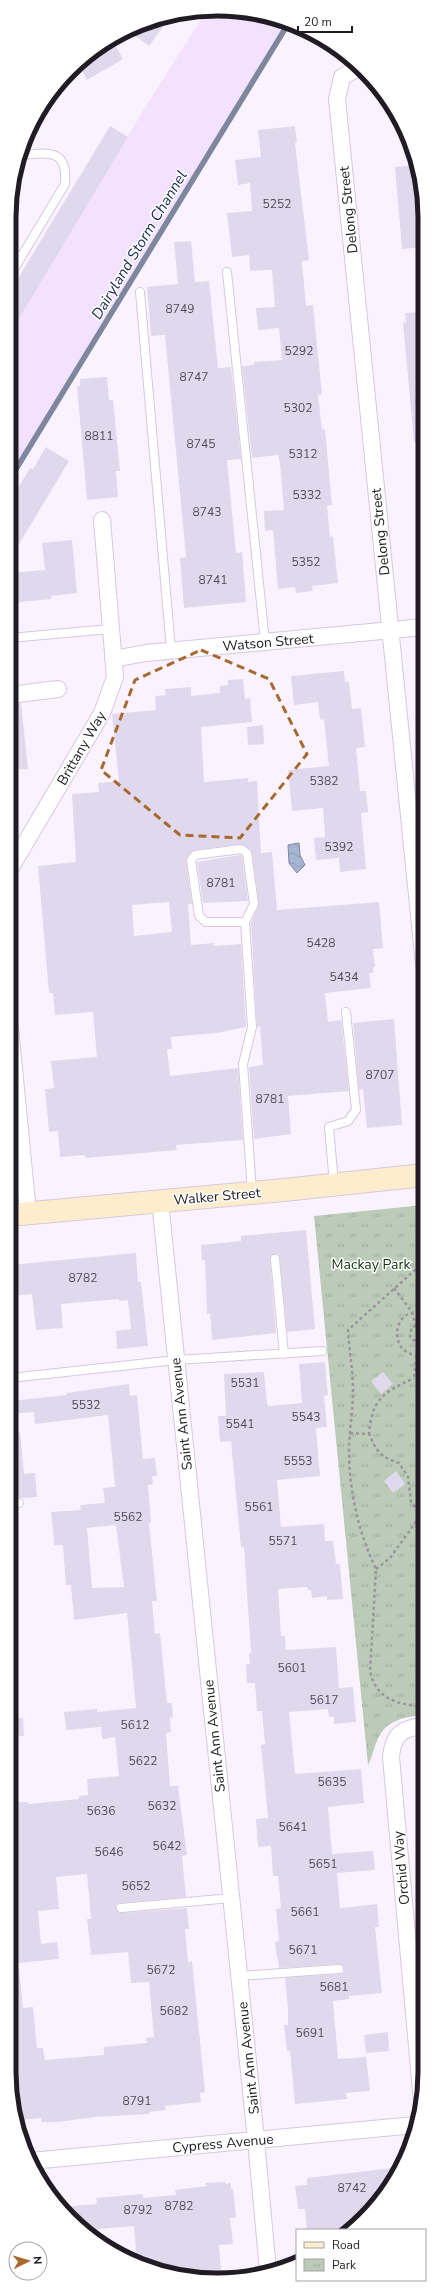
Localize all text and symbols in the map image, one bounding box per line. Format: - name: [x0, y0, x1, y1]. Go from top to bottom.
- scale bar: [298, 8, 352, 34]
- text: 20 m: [304, 14, 332, 30]
- street label: Delong Street: [334, 165, 363, 255]
- water label: Dairyland Storm Channel: [87, 167, 191, 323]
- house number: 5252: [263, 196, 291, 212]
- house number: 8749: [166, 301, 194, 317]
- house number: 5292: [285, 343, 313, 359]
- house number: 8747: [180, 369, 208, 385]
- house number: 5302: [284, 400, 312, 416]
- house number: 8811: [85, 428, 113, 444]
- house number: 8745: [187, 436, 215, 452]
- house number: 5312: [289, 446, 317, 462]
- house number: 5332: [293, 487, 321, 503]
- street label: Delong Street: [366, 487, 395, 577]
- house number: 8743: [193, 504, 221, 520]
- house number: 5352: [292, 554, 320, 570]
- house number: 8741: [199, 572, 227, 588]
- street label: Watson Street: [222, 629, 314, 656]
- street label: Brittany Way: [53, 707, 111, 789]
- house number: 5382: [310, 773, 338, 789]
- house number: 5392: [325, 839, 353, 855]
- house number: 8781: [207, 875, 235, 891]
- house number: 5428: [307, 935, 335, 951]
- house number: 5434: [330, 969, 358, 985]
- house number: 8707: [366, 1067, 394, 1083]
- house number: 8781: [256, 1091, 284, 1107]
- street label: Walker Street: [173, 1183, 261, 1210]
- park label: Mackay Park: [332, 1255, 411, 1274]
- house number: 8782: [69, 1270, 97, 1286]
- street label: Saint Ann Avenue: [166, 1357, 197, 1471]
- house number: 5531: [231, 1375, 259, 1391]
- house number: 5532: [72, 1397, 100, 1413]
- house number: 5543: [292, 1409, 320, 1425]
- house number: 5541: [226, 1416, 254, 1432]
- house number: 5553: [284, 1453, 312, 1469]
- house number: 5561: [245, 1499, 273, 1515]
- house number: 5562: [114, 1509, 142, 1525]
- house number: 5571: [269, 1533, 297, 1549]
- house number: 5601: [278, 1660, 306, 1676]
- street label: Saint Ann Avenue: [199, 1679, 230, 1793]
- house number: 5617: [310, 1692, 338, 1708]
- house number: 5612: [121, 1717, 149, 1733]
- house number: 5622: [129, 1753, 157, 1769]
- house number: 5635: [318, 1774, 346, 1790]
- house number: 5632: [148, 1798, 176, 1814]
- house number: 5636: [87, 1803, 115, 1819]
- house number: 5641: [279, 1819, 307, 1835]
- street label: Orchid Way: [389, 1829, 414, 1906]
- house number: 5642: [153, 1838, 181, 1854]
- house number: 5646: [95, 1844, 123, 1860]
- house number: 5651: [309, 1856, 337, 1872]
- house number: 5652: [122, 1878, 150, 1894]
- house number: 5661: [291, 1904, 319, 1920]
- house number: 5671: [289, 1942, 317, 1958]
- house number: 5672: [147, 1962, 175, 1978]
- house number: 5681: [320, 1979, 348, 1995]
- street label: Saint Ann Avenue: [233, 2001, 264, 2115]
- house number: 5682: [160, 2003, 188, 2019]
- house number: 5691: [296, 2025, 324, 2041]
- house number: 8791: [123, 2093, 151, 2109]
- street label: Cypress Avenue: [172, 2130, 274, 2157]
- house number: 8742: [338, 2180, 366, 2196]
- house number: 8782: [165, 2198, 193, 2214]
- house number: 8792: [124, 2202, 152, 2218]
- legend: [296, 2229, 426, 2281]
- text: Road: [332, 2237, 360, 2253]
- north arrow: [8, 2241, 48, 2281]
- text: N: [30, 2255, 45, 2265]
- text: Park: [332, 2257, 357, 2273]

